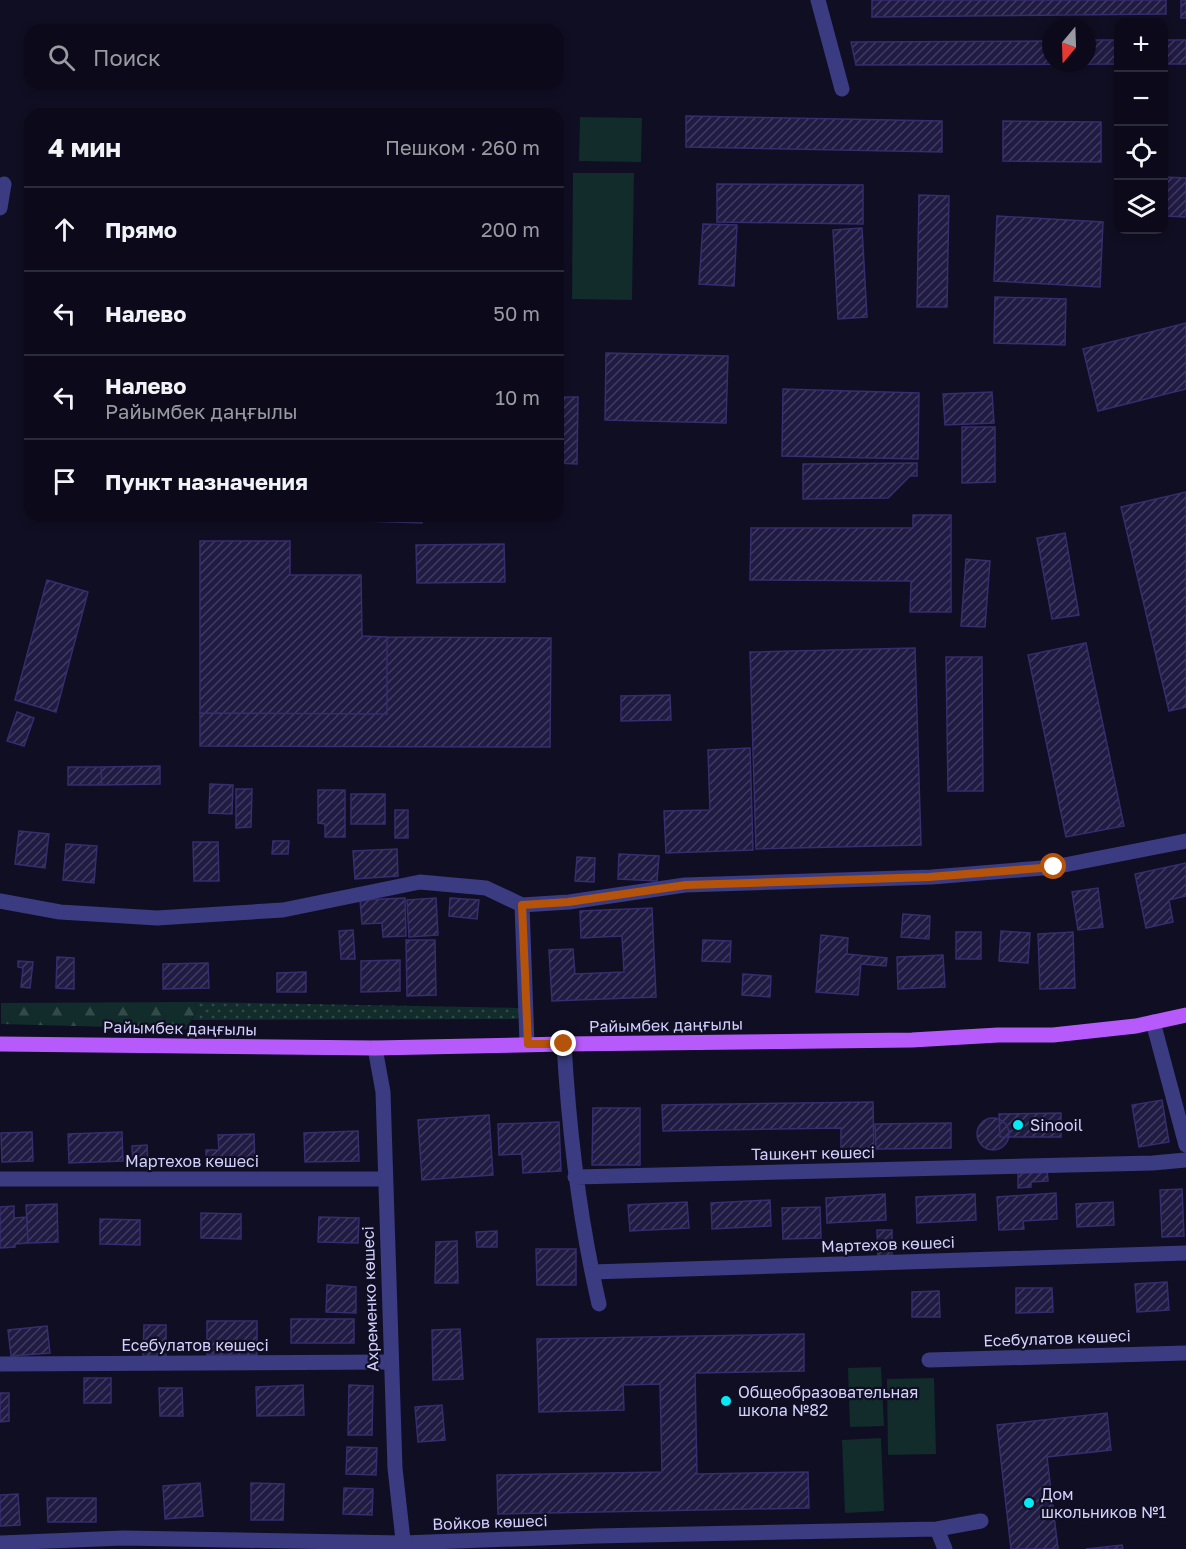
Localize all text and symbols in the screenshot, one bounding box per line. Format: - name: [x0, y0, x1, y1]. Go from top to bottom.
- north arrow: [1042, 18, 1096, 72]
- map controls: [1114, 18, 1168, 234]
- button: +: [1114, 18, 1168, 72]
- search box: [24, 24, 564, 90]
- icon: search: [45, 41, 78, 74]
- text: Поиск: [93, 44, 161, 71]
- button: −: [1114, 72, 1168, 126]
- button: locate: [1114, 126, 1168, 180]
- text: 4 мин: [48, 132, 121, 163]
- text: Пешком · 260 m: [385, 135, 540, 159]
- button: layers: [1114, 180, 1168, 234]
- icon: ahead: [48, 213, 81, 246]
- text: Прямо: [105, 216, 177, 243]
- text: 200 m: [481, 217, 540, 241]
- icon: left: [48, 297, 81, 330]
- text: Налево: [105, 300, 187, 327]
- text: 50 m: [493, 301, 540, 325]
- text: Налево: [105, 372, 187, 399]
- icon: left: [48, 381, 81, 414]
- text: 10 m: [495, 385, 540, 409]
- text: Райымбек даңғылы: [105, 399, 298, 423]
- icon: arrive: [48, 465, 81, 498]
- text: Пункт назначения: [105, 468, 308, 495]
- route start: [1040, 853, 1066, 879]
- street label: Райымбек даңғылы: [589, 1014, 743, 1036]
- street label: Райымбек даңғылы: [103, 1017, 257, 1039]
- route end: [550, 1030, 576, 1056]
- place label: Sinooil: [1030, 1115, 1083, 1135]
- marker: Sinooil: [1011, 1118, 1025, 1132]
- street label: Ташкент көшесі: [751, 1142, 875, 1164]
- street label: Мартехов көшесі: [125, 1151, 259, 1171]
- street label: Ахременко көшесі: [357, 1226, 383, 1372]
- street label: Мартехов көшесі: [821, 1232, 955, 1256]
- street label: Есебулатов көшесі: [983, 1325, 1131, 1351]
- street label: Есебулатов көшесі: [121, 1335, 269, 1355]
- place label: Общеобразовательная школа №82: [738, 1382, 918, 1420]
- marker: Общеобразовательная школа №82: [719, 1394, 733, 1408]
- place label: Дом школьников №1: [1041, 1484, 1167, 1522]
- marker: Дом школьников №1: [1022, 1496, 1036, 1510]
- street label: Войков көшесі: [432, 1510, 548, 1534]

